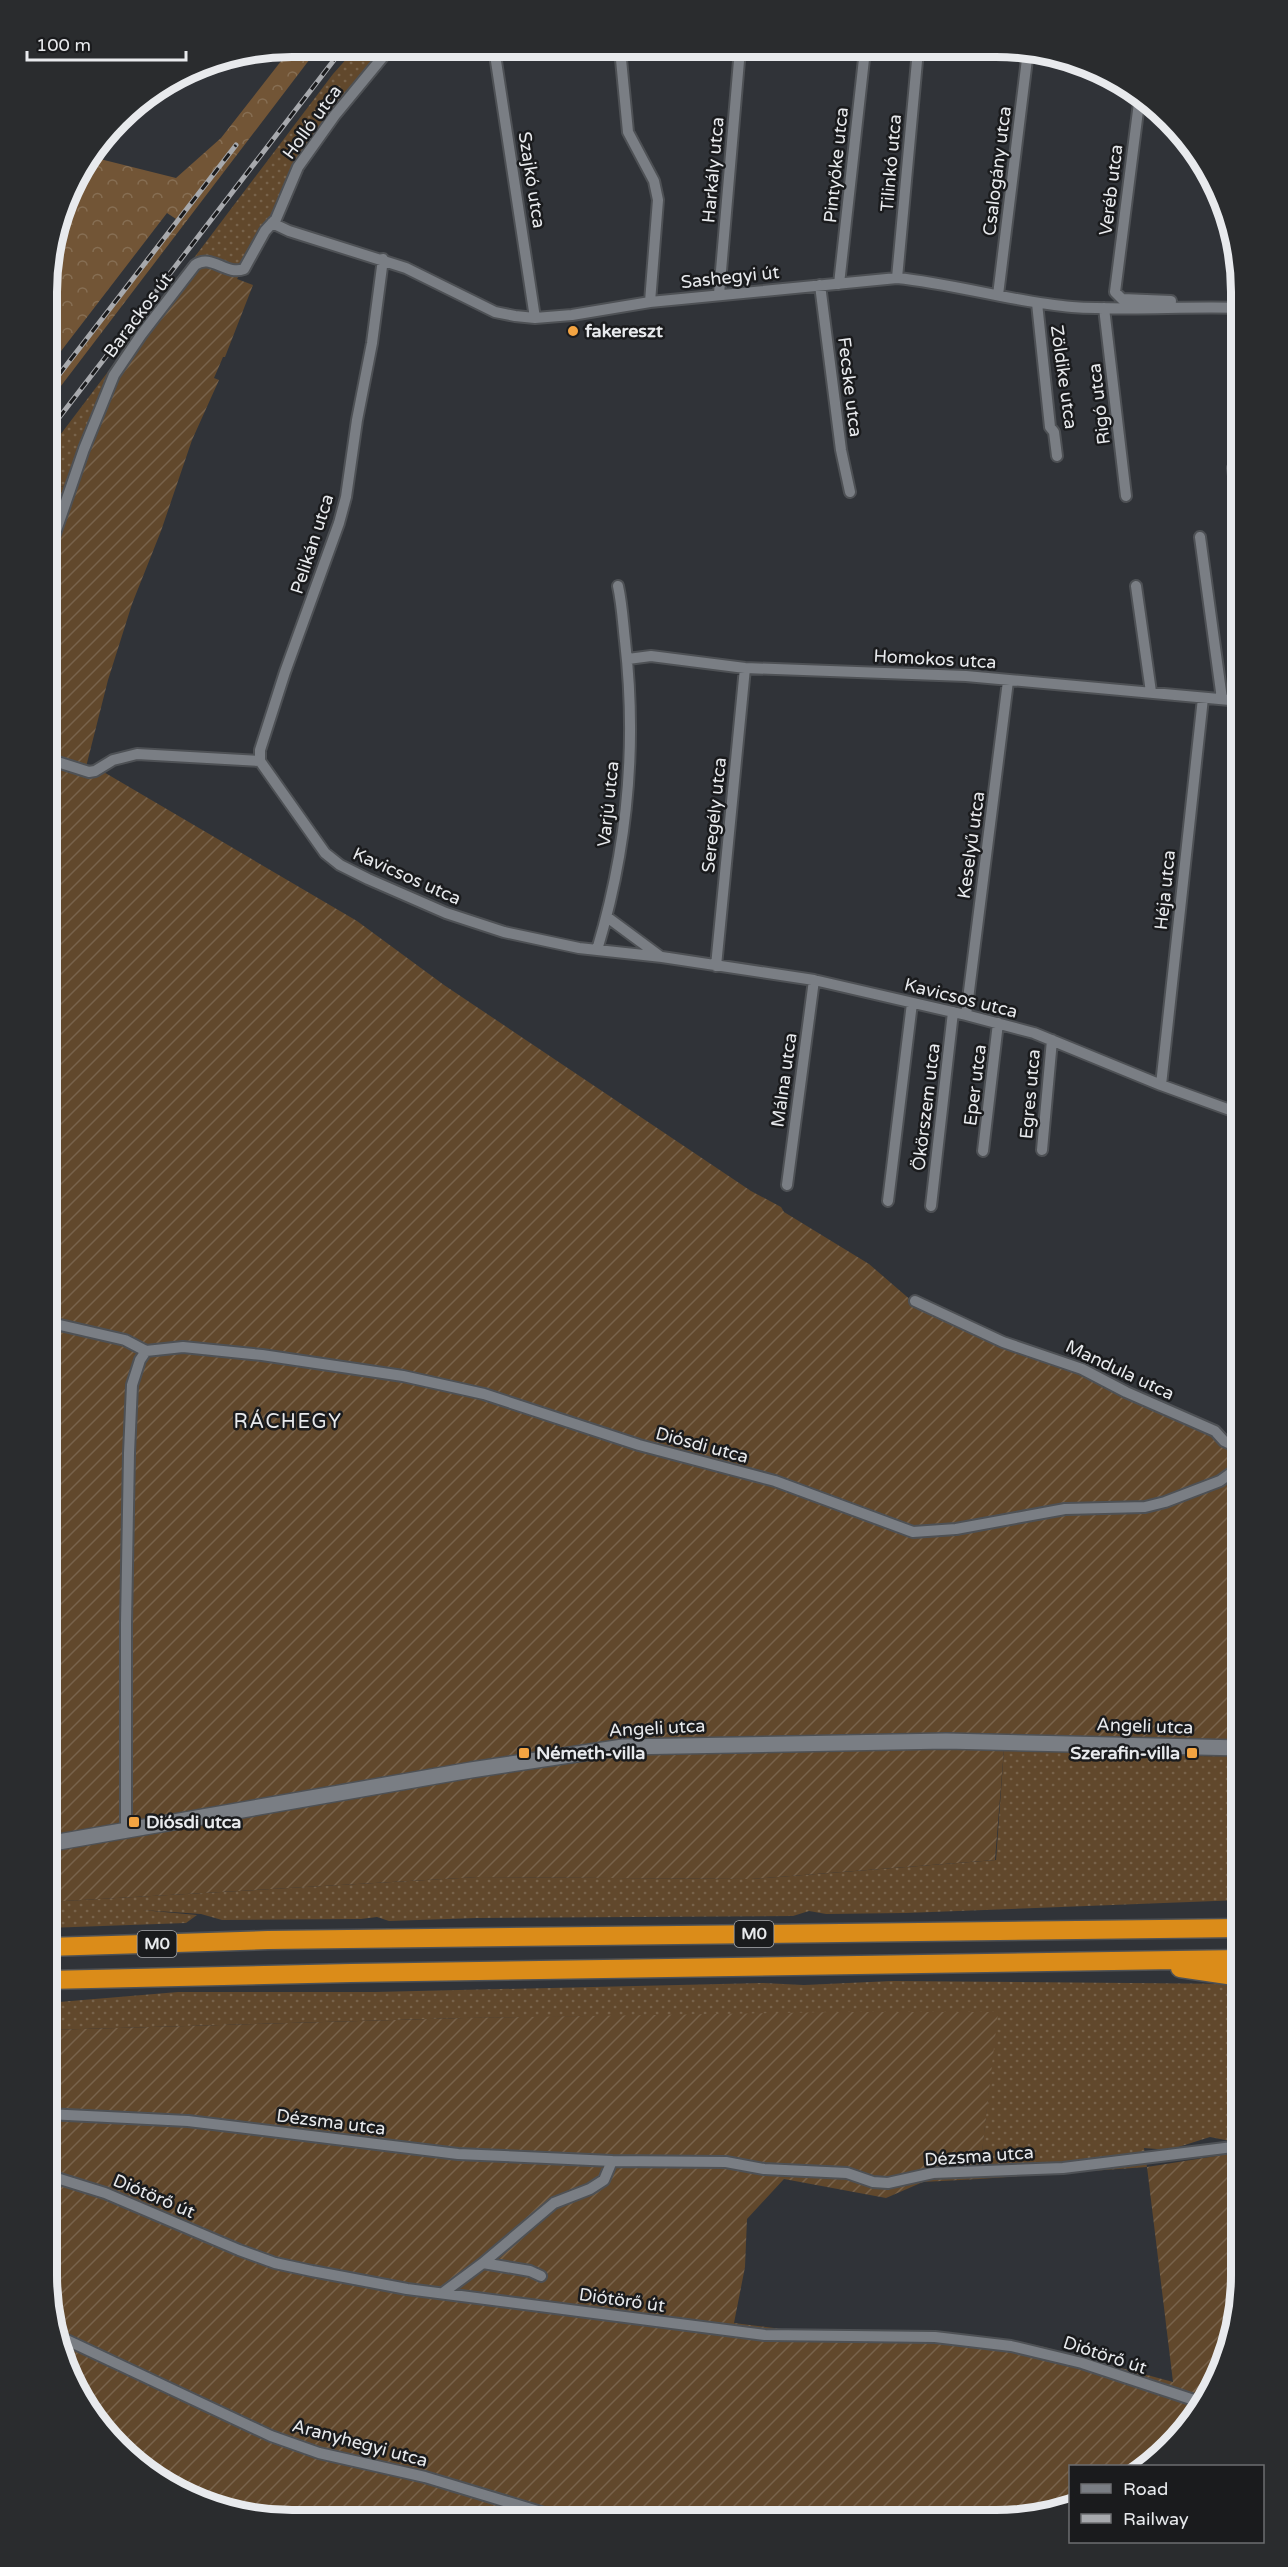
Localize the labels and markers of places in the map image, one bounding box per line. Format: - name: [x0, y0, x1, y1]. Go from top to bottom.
- place label: fakereszt: [585, 320, 663, 342]
- marker: fakereszt: [566, 324, 580, 338]
- place label: Németh-villa: [536, 1742, 645, 1764]
- place label: Szerafin-villa: [1070, 1742, 1180, 1764]
- marker: Németh-villa: [517, 1746, 531, 1760]
- marker: Szerafin-villa: [1185, 1746, 1199, 1760]
- place label: Diósdi utca: [146, 1811, 241, 1833]
- marker: Diósdi utca: [127, 1815, 141, 1829]

